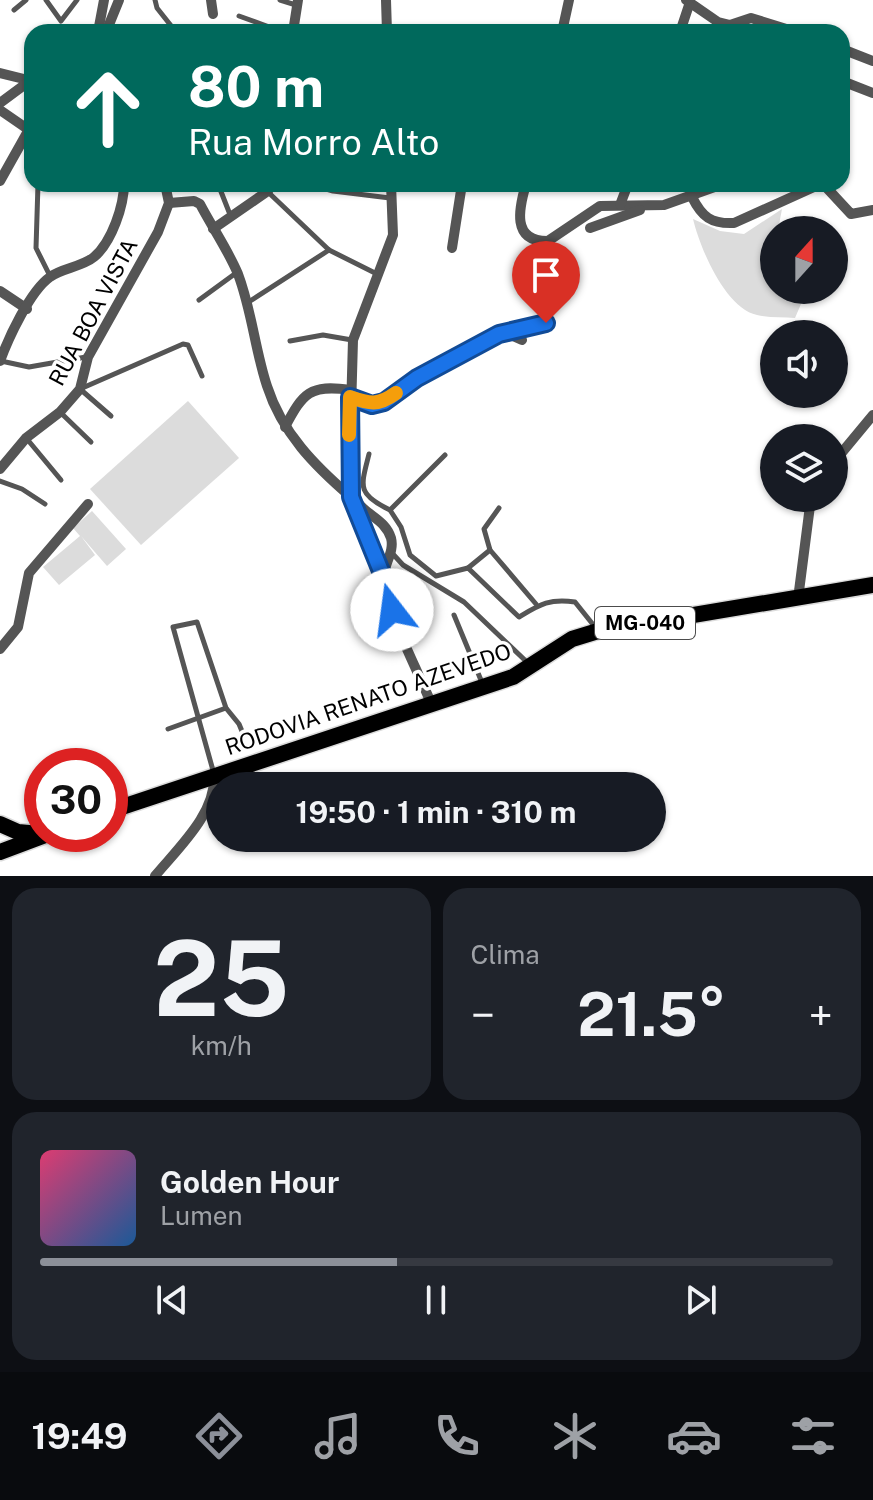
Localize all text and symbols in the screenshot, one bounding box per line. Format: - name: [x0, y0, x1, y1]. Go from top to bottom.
- text: 80 m: [188, 54, 324, 120]
- icon: ahead: [56, 56, 160, 160]
- text: Rua Morro Alto: [188, 121, 439, 163]
- north arrow: [760, 216, 848, 304]
- map controls: [760, 216, 848, 512]
- street label: RUA BOA VISTA: [43, 234, 143, 390]
- pin: [512, 241, 580, 323]
- icon: arrive: [524, 253, 568, 297]
- button: sound: [760, 320, 848, 408]
- button: layers: [760, 424, 848, 512]
- position arrow: [350, 568, 434, 652]
- road number: MG-040: [595, 607, 695, 639]
- street label: RODOVIA RENATO AZEVEDO: [222, 638, 514, 760]
- speed limit sign: 30: [24, 748, 128, 852]
- text: 19:50 · 1 min · 310 m: [296, 794, 576, 830]
- text: 25: [153, 917, 289, 1039]
- text: Clima: [471, 939, 540, 970]
- text: 21.5°: [577, 979, 726, 1050]
- text: −: [471, 989, 495, 1041]
- text: +: [809, 989, 833, 1041]
- text: km/h: [191, 1030, 252, 1061]
- text: Golden Hour: [160, 1164, 339, 1200]
- text: Lumen: [160, 1200, 243, 1231]
- icon: previous: [150, 1278, 194, 1322]
- icon: pause: [414, 1278, 458, 1322]
- icon: next: [679, 1278, 723, 1322]
- icon: directions: [191, 1408, 247, 1464]
- icon: music: [310, 1408, 366, 1464]
- icon: phone: [429, 1408, 485, 1464]
- icon: climate: [547, 1408, 603, 1464]
- icon: car: [666, 1408, 722, 1464]
- icon: filters: [785, 1408, 841, 1464]
- text: 19:49: [31, 1415, 128, 1457]

